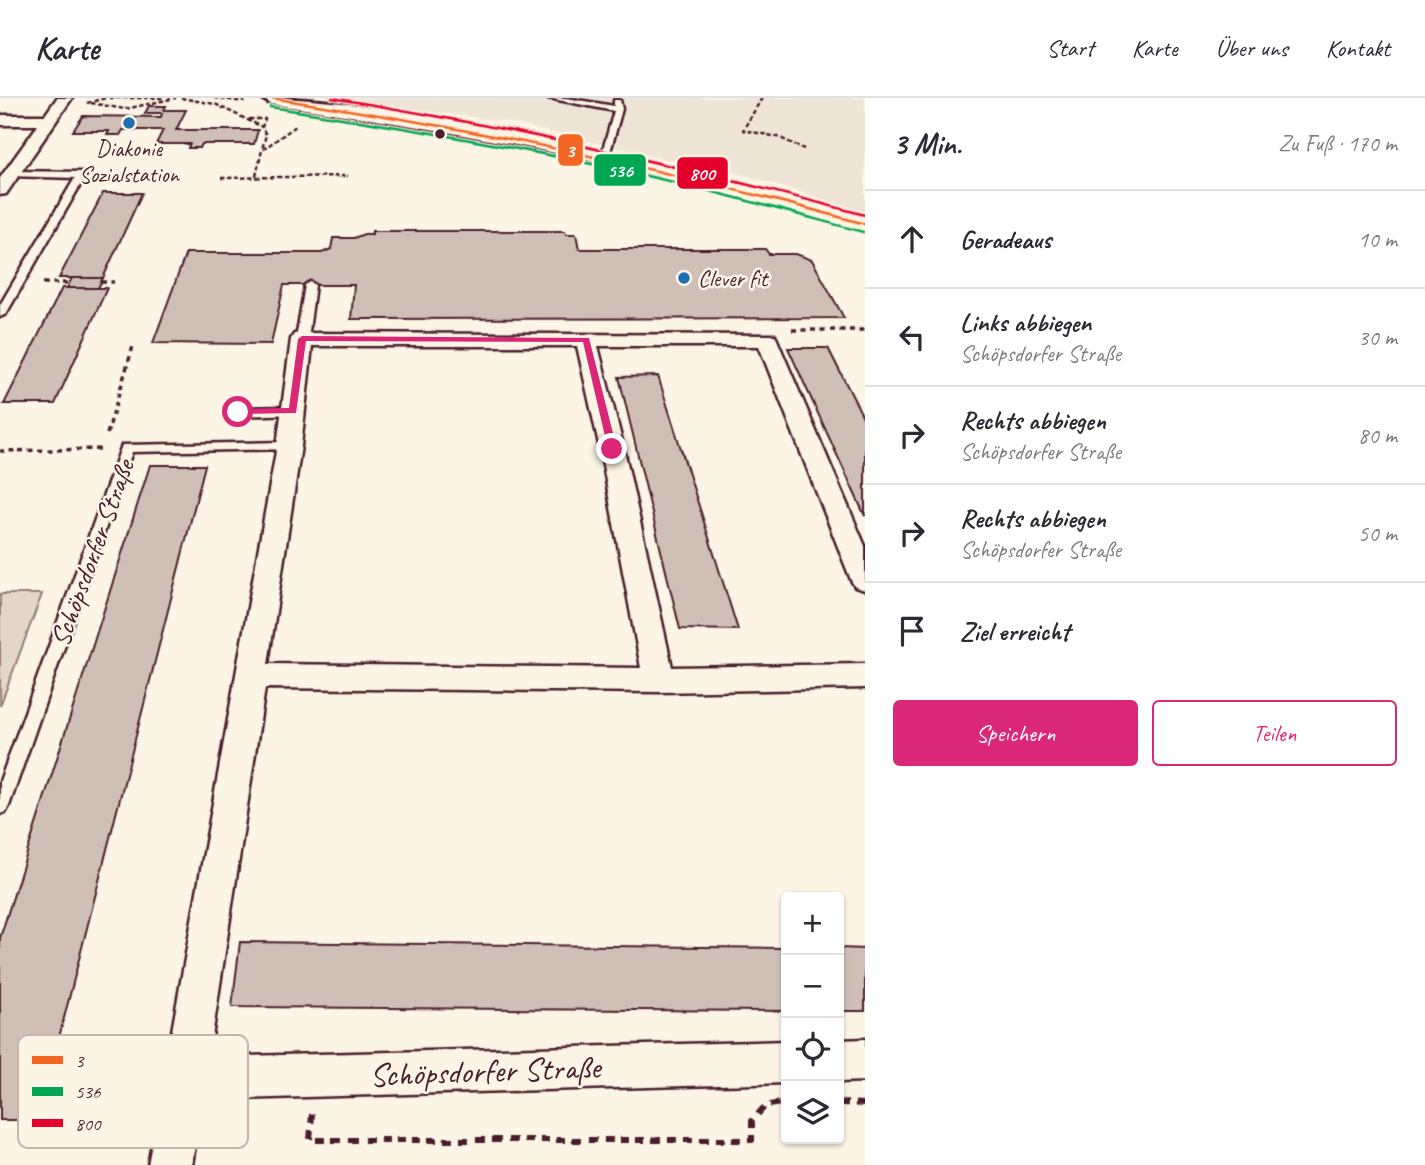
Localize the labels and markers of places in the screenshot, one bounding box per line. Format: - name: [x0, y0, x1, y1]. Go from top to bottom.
- marker: Diakonie Sozialstation: [121, 115, 137, 131]
- unlabelled marker: [433, 127, 447, 141]
- place label: Diakonie Sozialstation: [79, 134, 181, 189]
- place label: Clever fit: [698, 264, 770, 293]
- marker: Clever fit: [676, 270, 692, 286]

